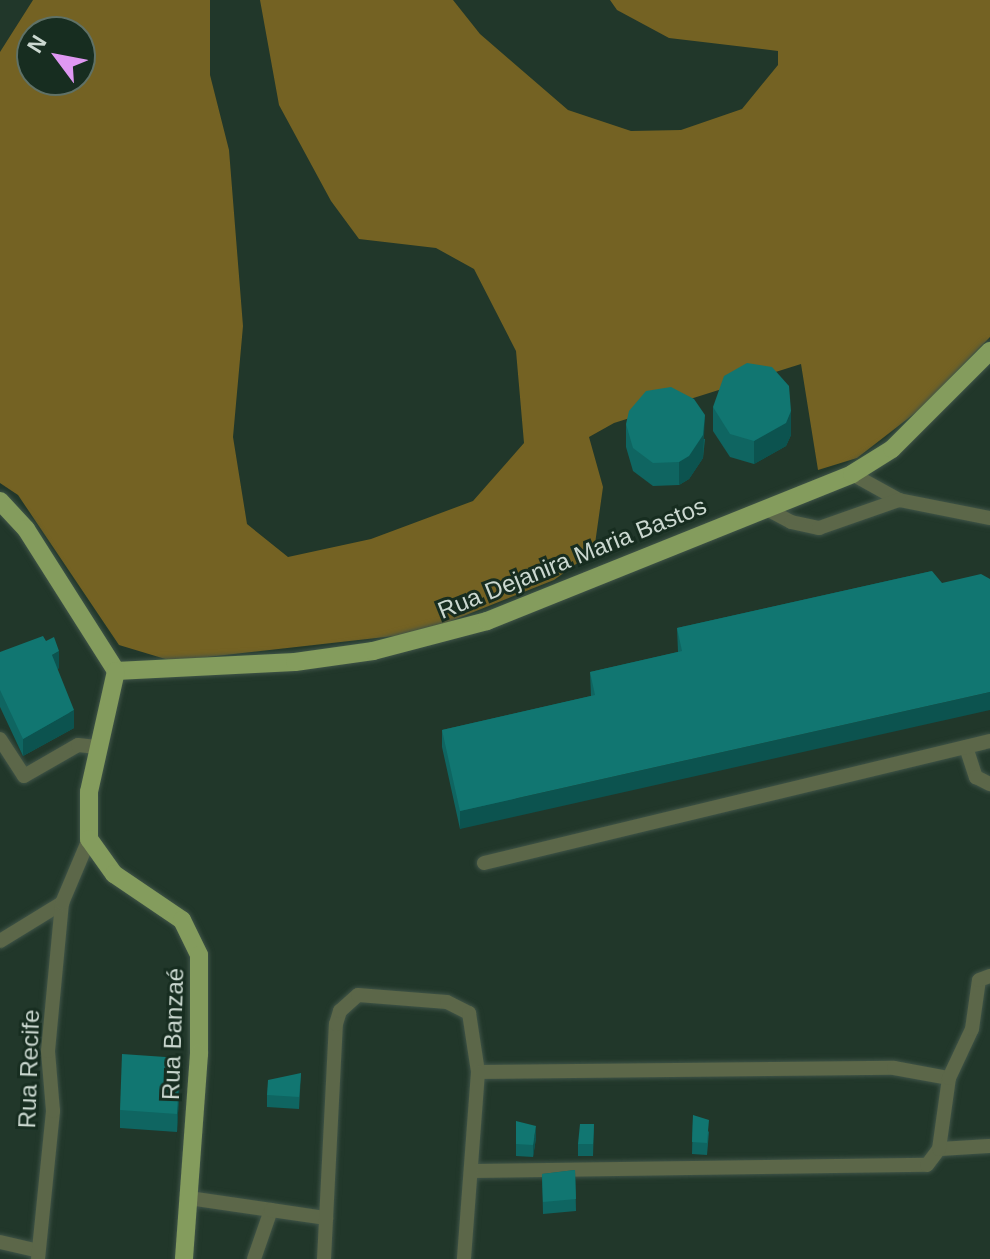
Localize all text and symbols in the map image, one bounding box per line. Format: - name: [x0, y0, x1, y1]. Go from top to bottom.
- north arrow: [16, 16, 96, 96]
- text: N: [22, 31, 52, 57]
- street label: Rua Dejanira Maria Bastos: [434, 491, 710, 625]
- street label: Rua Banzaé: [156, 967, 190, 1101]
- street label: Rua Recife: [13, 1009, 45, 1129]

